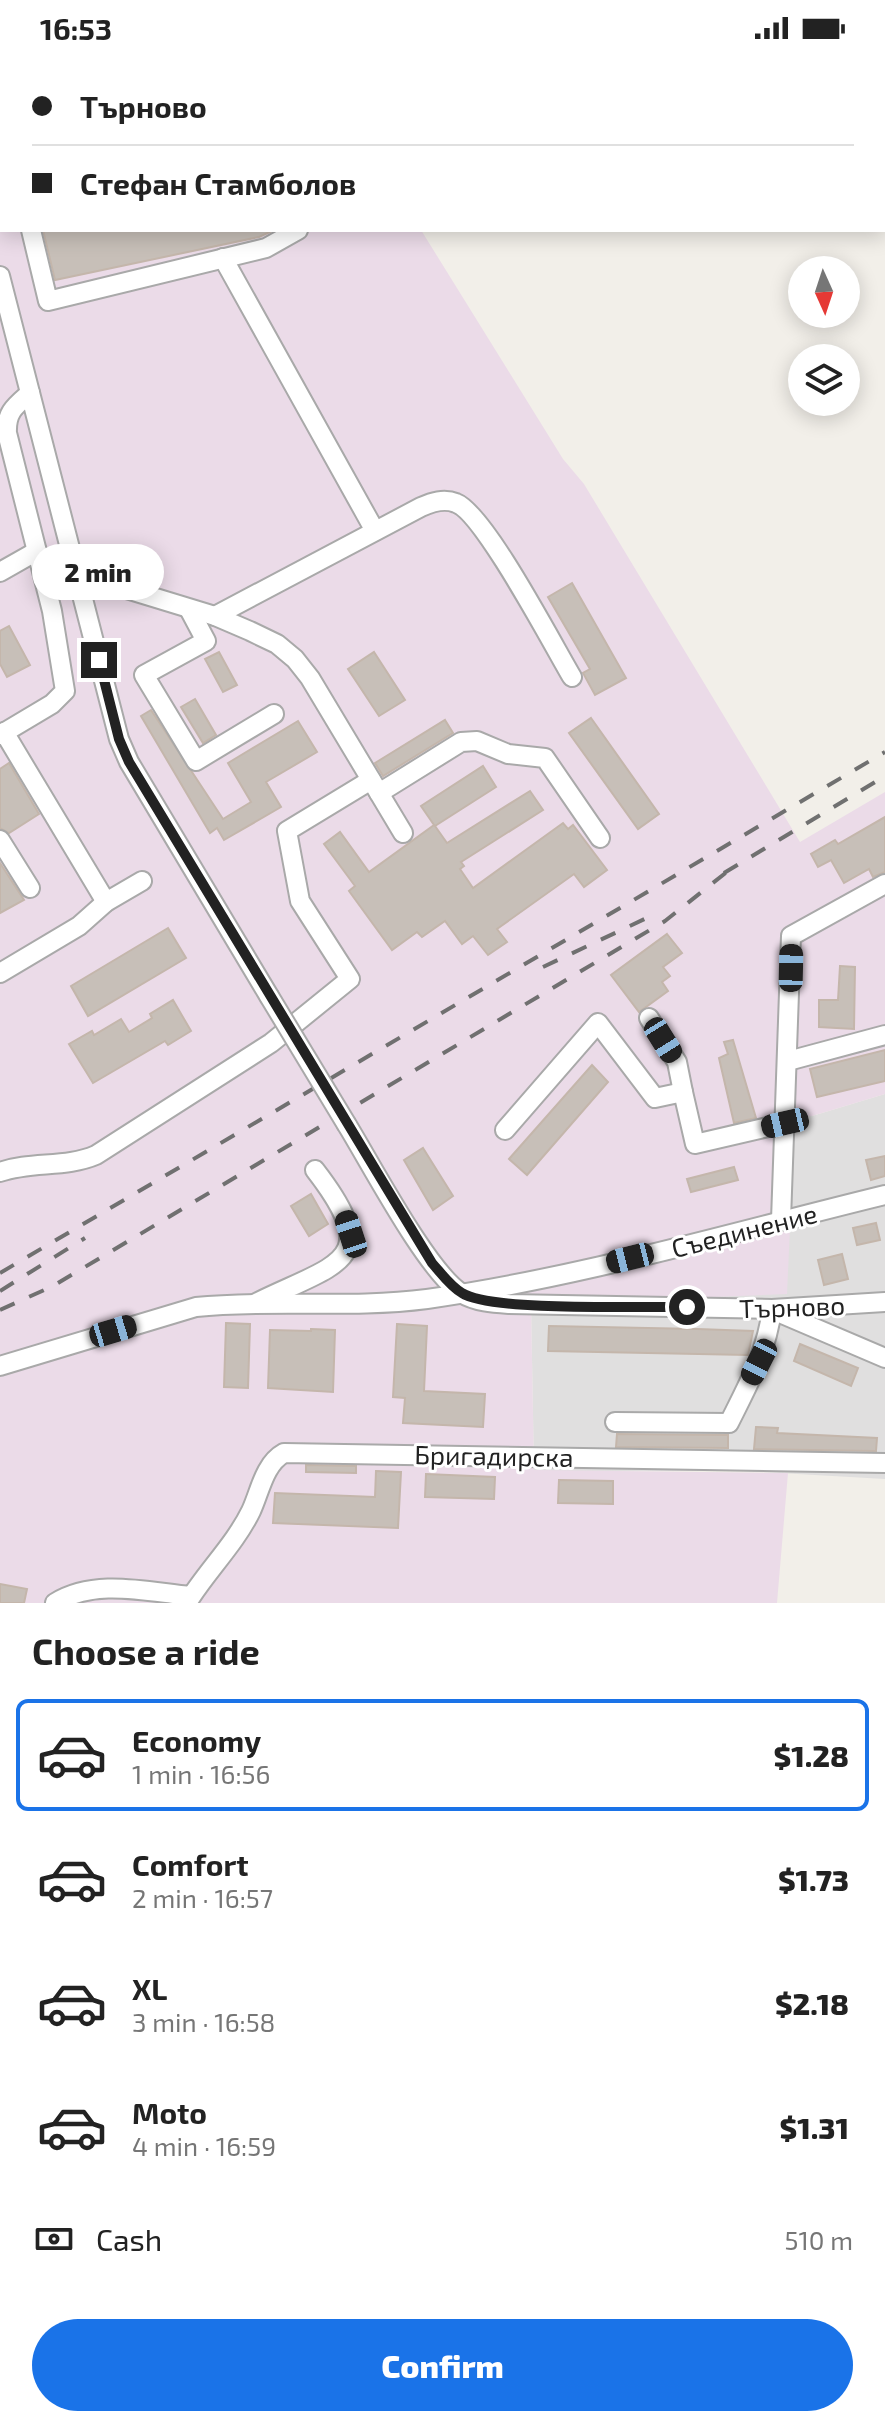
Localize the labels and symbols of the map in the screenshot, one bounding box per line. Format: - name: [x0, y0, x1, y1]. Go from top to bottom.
- north arrow: [788, 256, 860, 328]
- callout: 2 min: [33, 544, 165, 600]
- route end: [81, 642, 117, 678]
- car: [779, 944, 803, 992]
- car: [640, 1013, 686, 1067]
- car: [759, 1106, 811, 1140]
- street label: Съединение: [668, 1197, 820, 1263]
- car: [332, 1207, 370, 1261]
- car: [604, 1241, 656, 1275]
- route start: [669, 1289, 705, 1325]
- street label: Търново: [739, 1289, 845, 1323]
- car: [87, 1313, 139, 1349]
- car: [737, 1335, 781, 1389]
- street label: Бригадирска: [414, 1438, 574, 1472]

